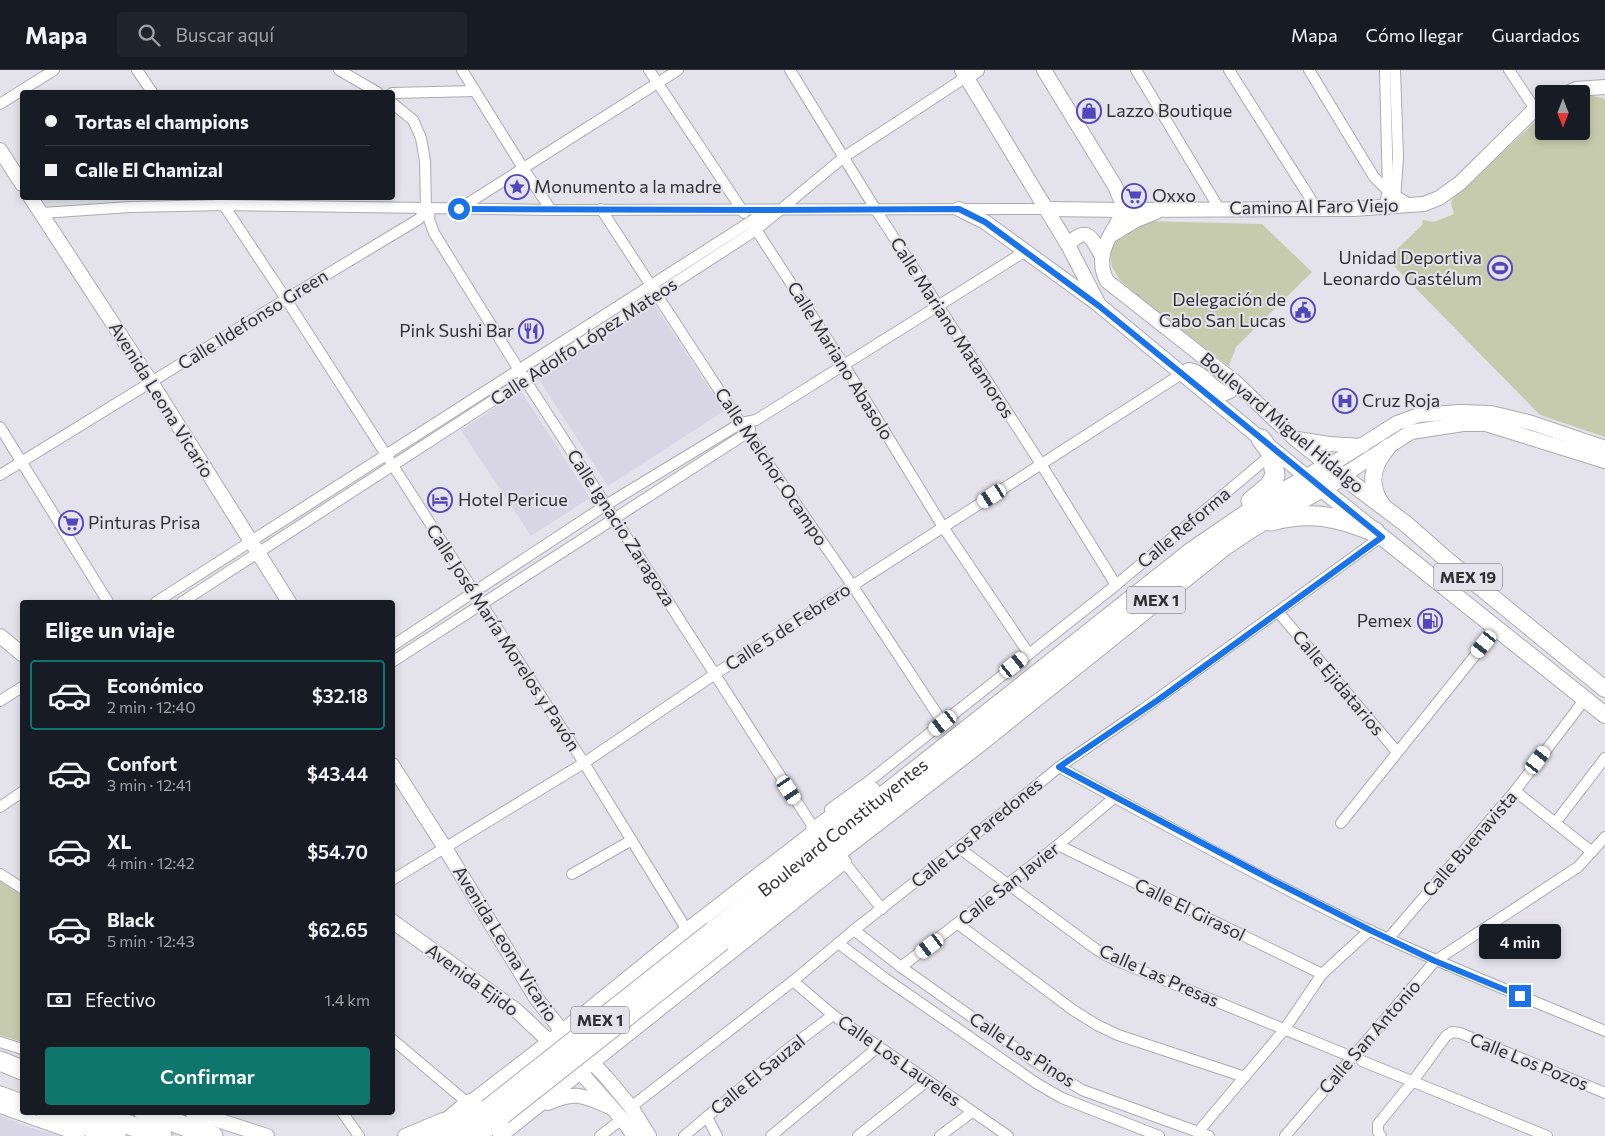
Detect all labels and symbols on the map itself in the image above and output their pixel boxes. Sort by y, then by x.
north arrow [1535,85,1590,140]
shop icon: Lazzo Boutique [1076,98,1102,124]
place label: Lazzo Boutique [1106,99,1232,121]
place icon: Monumento a la madre [504,174,530,200]
place label: Monumento a la madre [534,175,721,197]
supermarket icon: Oxxo [1121,183,1147,209]
place label: Oxxo [1152,184,1196,206]
street label: Camino Al Faro Viejo [1229,194,1399,218]
route start [448,198,470,220]
street label: Calle Mariano Matamoros [886,233,1020,422]
place label: Unidad Deportiva Leonardo Gastélum [1322,246,1482,289]
sports icon: Unidad Deportiva Leonardo Gastélum [1487,255,1513,281]
street label: Calle Ildefonso Green [173,264,332,374]
street label: Calle Adolfo López Mateos [486,273,681,410]
street label: Calle Mariano Abasolo [783,277,899,444]
place label: Delegación de Cabo San Lucas [1159,288,1286,331]
public building icon: Delegación de Cabo San Lucas [1290,297,1316,323]
street label: Avenida Leona Vicario [105,317,219,482]
restaurant icon: Pink Sushi Bar [518,318,544,344]
place label: Pink Sushi Bar [399,319,514,341]
street label: Boulevard Miguel Hidalgo [1196,347,1369,497]
street label: Calle Melchor Ocampo [711,383,833,550]
hospital icon: Cruz Roja [1332,388,1358,414]
place label: Cruz Roja [1362,389,1440,411]
street label: Calle Ignacio Zaragoza [563,445,681,610]
car [975,482,1008,510]
street label: Calle Reforma [1132,482,1234,572]
hotel icon: Hotel Pericue [427,487,453,513]
place label: Hotel Pericue [458,488,568,510]
supermarket icon: Pinturas Prisa [58,510,84,536]
place label: Pinturas Prisa [88,511,200,533]
street label: Calle José María Morelos y Pavón [422,520,586,755]
road number: MEX 19 [1434,564,1502,590]
street label: Calle 5 de Febrero [721,577,854,675]
road number: MEX 1 [1127,586,1185,614]
fuel station icon: Pemex [1417,608,1443,634]
place label: Pemex [1357,609,1412,631]
street label: Calle Ejidatarios [1288,625,1389,740]
car [1468,628,1499,660]
car [997,650,1030,680]
car [926,708,959,738]
car [1522,744,1553,776]
street label: Boulevard Constituyentes [753,753,932,901]
car [774,773,803,807]
street label: Calle Los Paredones [906,773,1046,892]
street label: Calle Buenavista [1417,786,1521,901]
street label: Calle San Javier [953,837,1063,930]
street label: Avenida Leona Vicario [449,861,563,1026]
street label: Calle El Girasol [1132,873,1249,945]
callout: 4 min [1479,924,1561,958]
car [913,931,946,961]
street label: Avenida Ejido [422,938,523,1020]
street label: Calle Las Presas [1096,939,1223,1011]
street label: Calle San Antonio [1314,975,1425,1098]
route end [1509,985,1531,1007]
road number: MEX 1 [571,1006,629,1034]
street label: Calle Los Pinos [966,1007,1079,1091]
street label: Calle Los Laureles [834,1010,965,1111]
street label: Calle Los Pozos [1467,1027,1592,1095]
street label: Calle El Sauzal [706,1029,809,1119]

